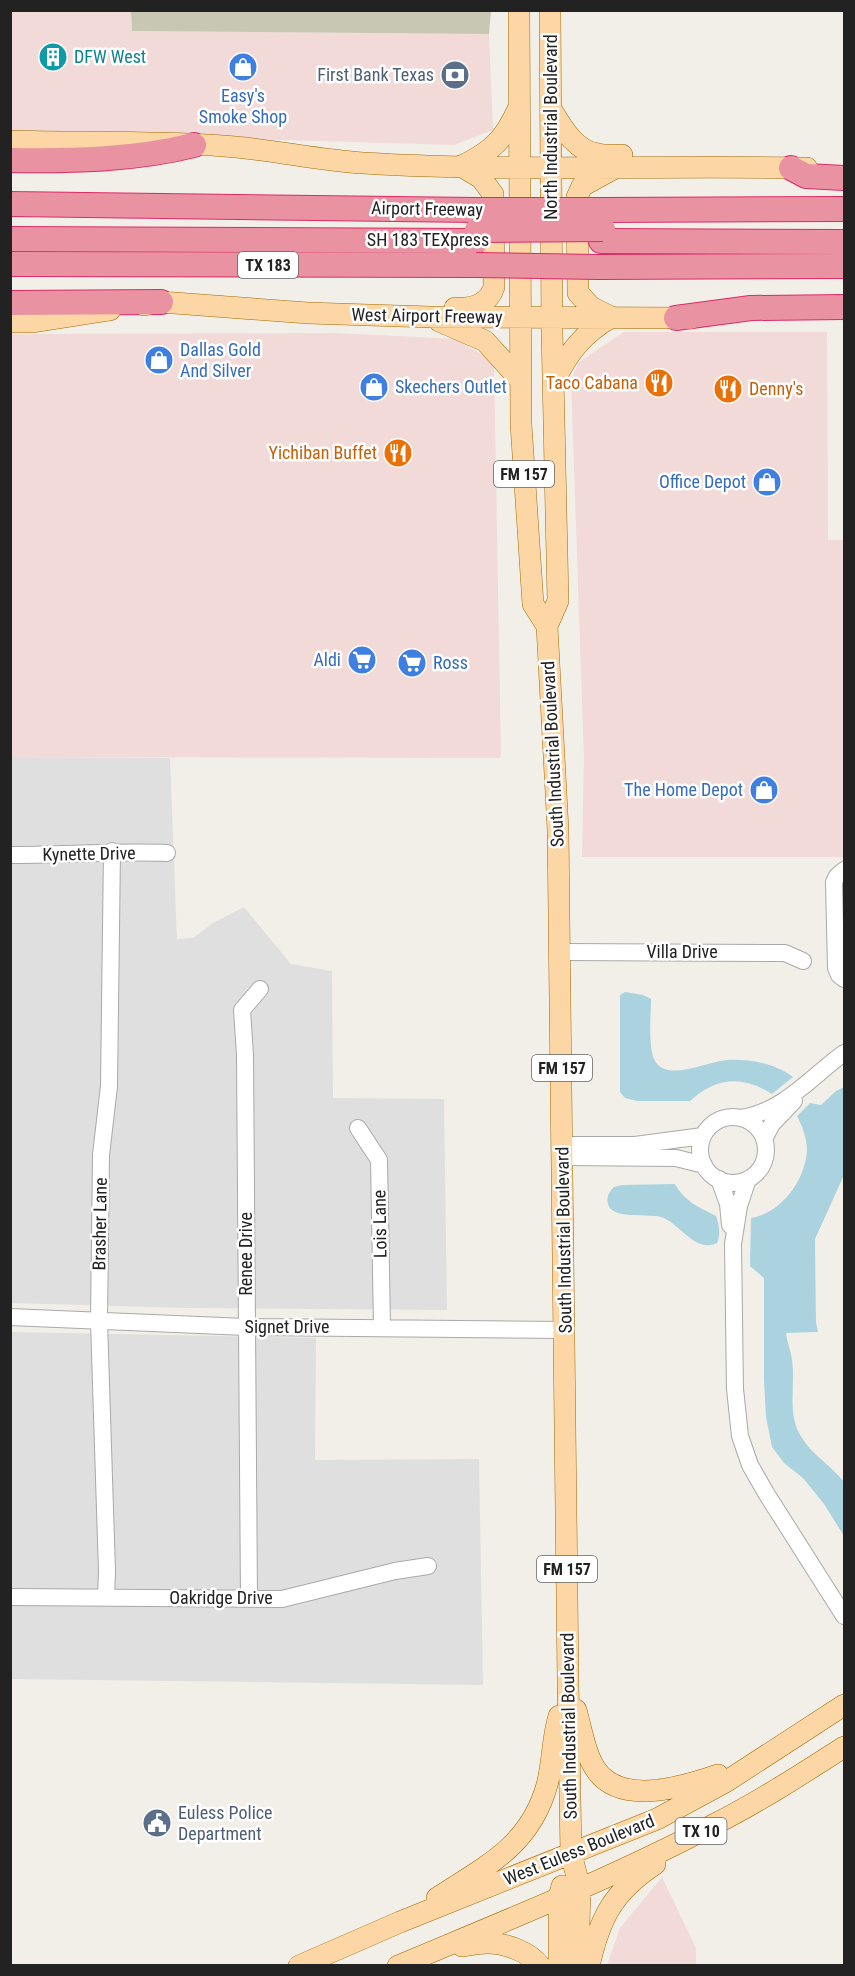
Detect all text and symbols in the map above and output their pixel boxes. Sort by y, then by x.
street label: North Industrial Boulevard [540,34,561,220]
building icon: DFW West [37,41,69,73]
place label: DFW West [74,46,146,67]
shop icon: Easy's Smoke Shop [227,51,259,83]
bank icon: First Bank Texas [439,59,471,91]
place label: First Bank Texas [317,64,434,85]
place label: Easy's Smoke Shop [199,85,287,127]
street label: Airport Freeway [371,197,483,220]
street label: SH 183 TEXpress [367,229,489,250]
road number: TX 183 [238,252,298,278]
street label: West Airport Freeway [351,304,503,327]
place label: Dallas Gold And Silver [180,339,261,381]
shop icon: Dallas Gold And Silver [143,344,175,376]
restaurant icon: Taco Cabana [643,367,675,399]
shop icon: Skechers Outlet [358,371,390,403]
place label: Taco Cabana [546,372,638,393]
restaurant icon: Denny's [712,373,744,405]
place label: Skechers Outlet [395,376,507,397]
place label: Denny's [749,378,803,399]
restaurant icon: Yichiban Buffet [382,437,414,469]
place label: Yichiban Buffet [268,442,377,463]
road number: FM 157 [494,461,554,487]
shop icon: Office Depot [751,466,783,498]
place label: Office Depot [659,471,746,492]
supermarket icon: Aldi [346,644,378,676]
supermarket icon: Ross [396,647,428,679]
place label: Aldi [313,649,341,670]
place label: Ross [433,652,468,673]
street label: South Industrial Boulevard [537,660,568,848]
shop icon: The Home Depot [748,774,780,806]
place label: The Home Depot [624,779,743,800]
street label: Kynette Drive [42,842,136,865]
street label: Villa Drive [646,941,718,962]
road number: FM 157 [532,1055,592,1081]
street label: South Industrial Boulevard [551,1147,576,1333]
street label: Brasher Lane [88,1177,111,1271]
street label: Lois Lane [368,1190,391,1258]
street label: Renee Drive [235,1212,256,1296]
street label: Signet Drive [245,1316,329,1337]
road number: FM 157 [537,1556,597,1582]
street label: Oakridge Drive [169,1587,273,1608]
street label: South Industrial Boulevard [556,1633,581,1819]
place label: Euless Police Department [178,1802,273,1844]
public building icon: Euless Police Department [141,1807,173,1839]
street label: West Euless Boulevard [500,1810,657,1889]
road number: TX 10 [676,1818,726,1844]

